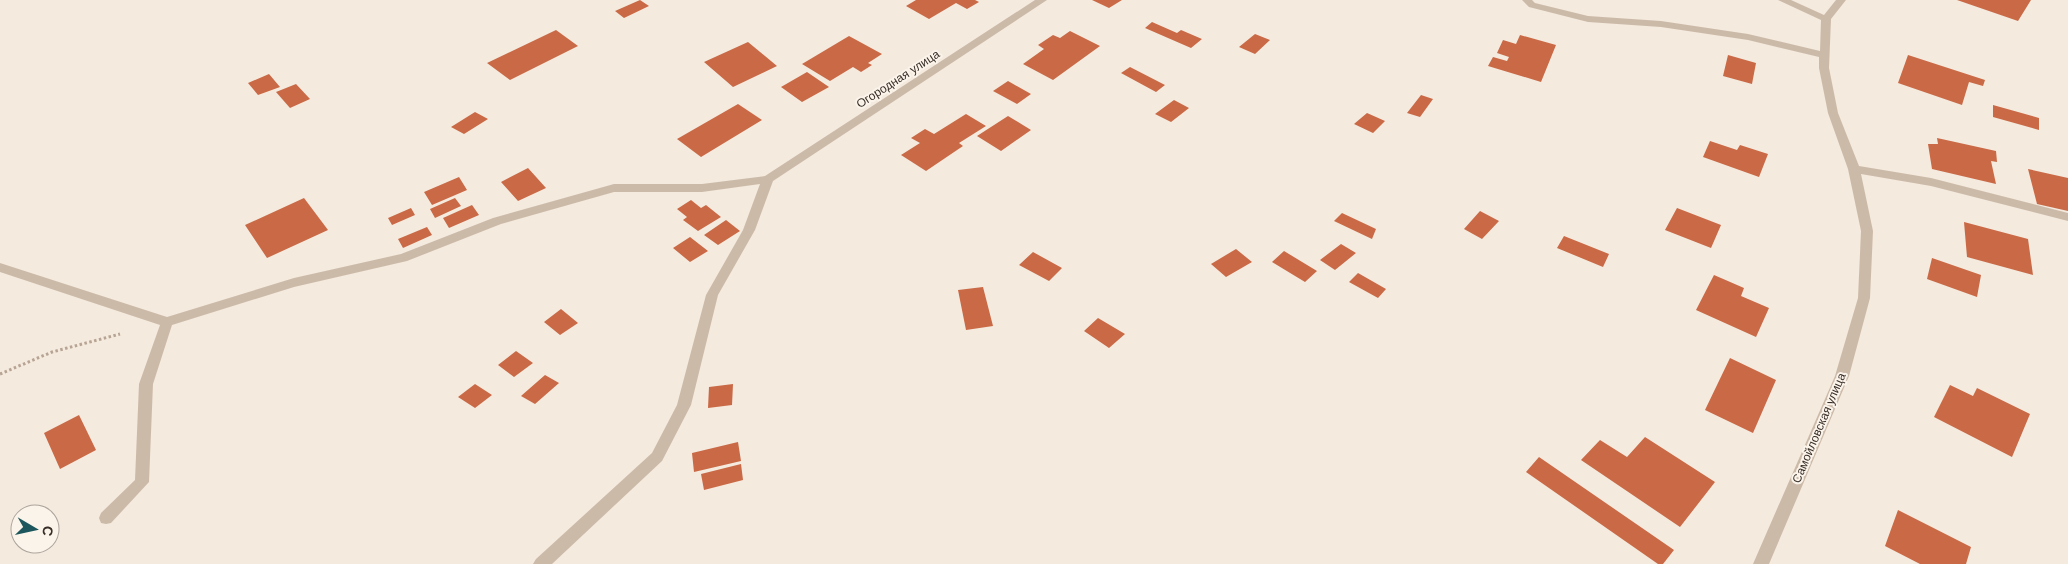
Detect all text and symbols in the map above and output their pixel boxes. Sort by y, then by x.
street label: Огородная улица [854,47,942,111]
street label: Самойловская улица [1789,371,1849,485]
north arrow [10,504,60,554]
text: С [39,525,57,537]

